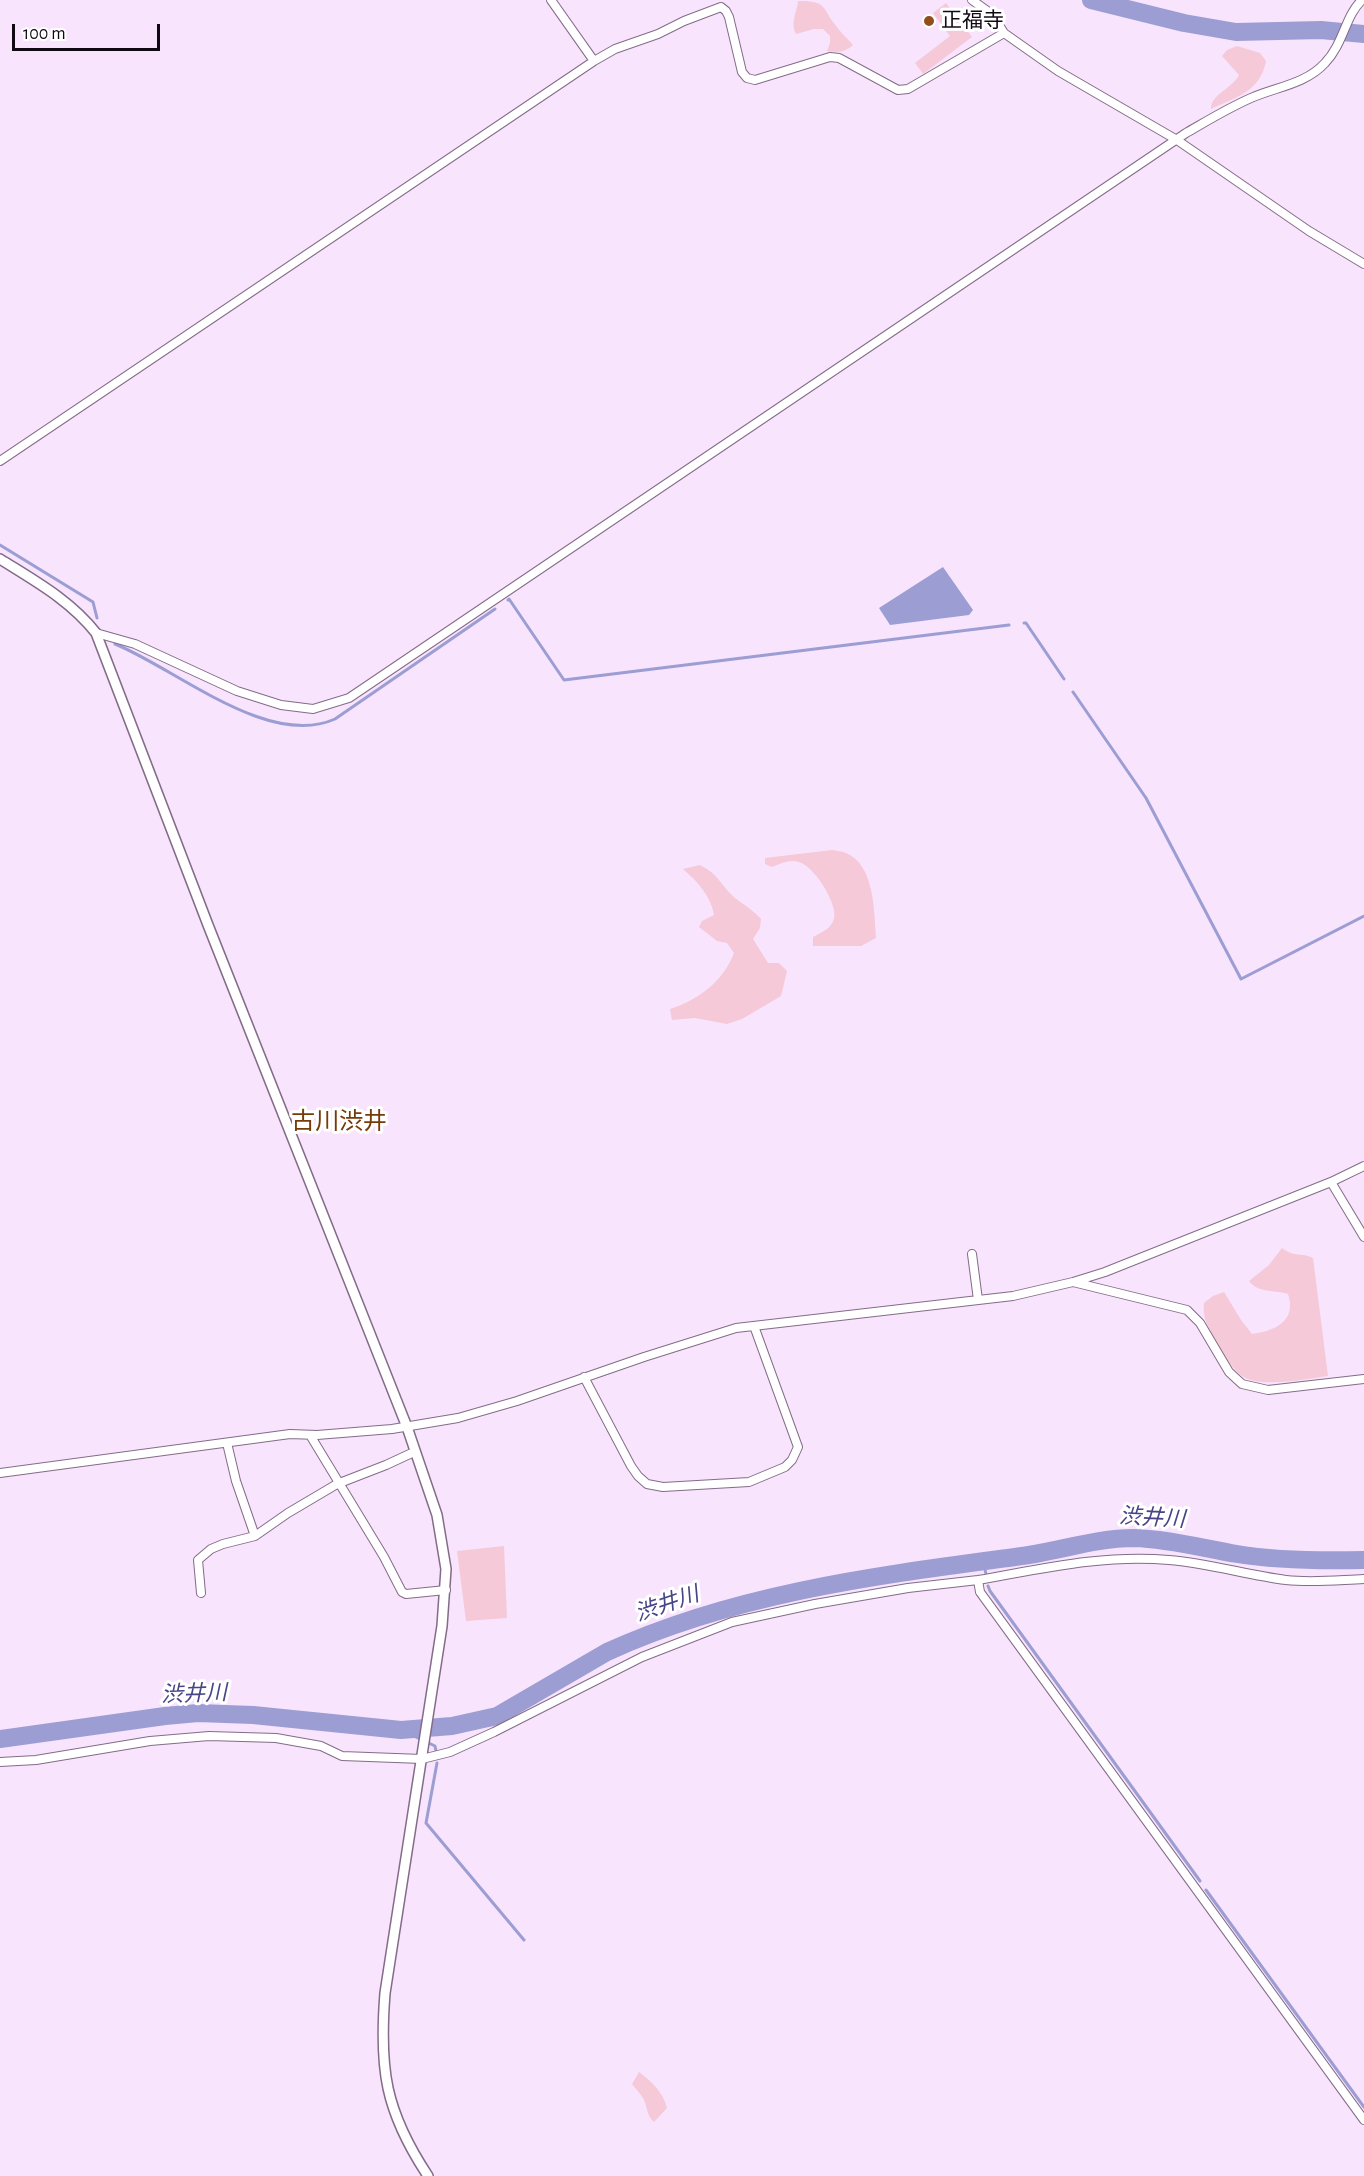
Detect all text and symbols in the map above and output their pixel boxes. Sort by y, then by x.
place label: 正福寺 [941,8,1004,34]
scale bar [15,12,164,50]
marker: 正福寺 [922,14,936,28]
text: 100 m [23,25,66,43]
district label: 古川渋井 [291,1108,387,1136]
water label: 渋井川 [1118,1503,1186,1533]
water label: 渋井川 [632,1581,702,1627]
water label: 渋井川 [161,1680,227,1708]

